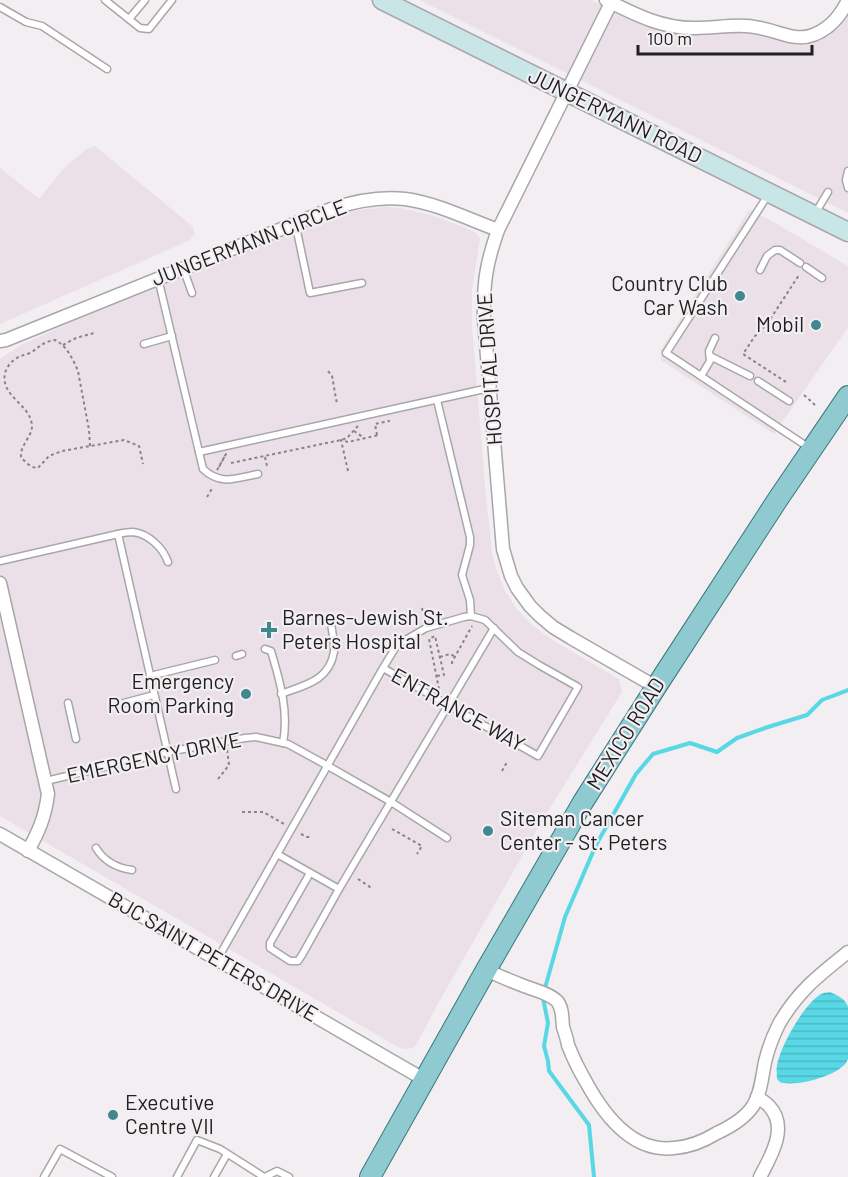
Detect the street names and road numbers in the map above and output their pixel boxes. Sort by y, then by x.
street label: JUNGERMANN ROAD [525,62,707,168]
street label: JUNGERMANN CIRCLE [147,193,349,290]
street label: HOSPITAL DRIVE [471,292,506,446]
street label: ENTRANCE WAY [388,662,530,756]
street label: MEXICO ROAD [580,673,669,794]
street label: EMERGENCY DRIVE [64,726,243,787]
street label: BJC SAINT PETERS DRIVE [104,885,323,1026]

